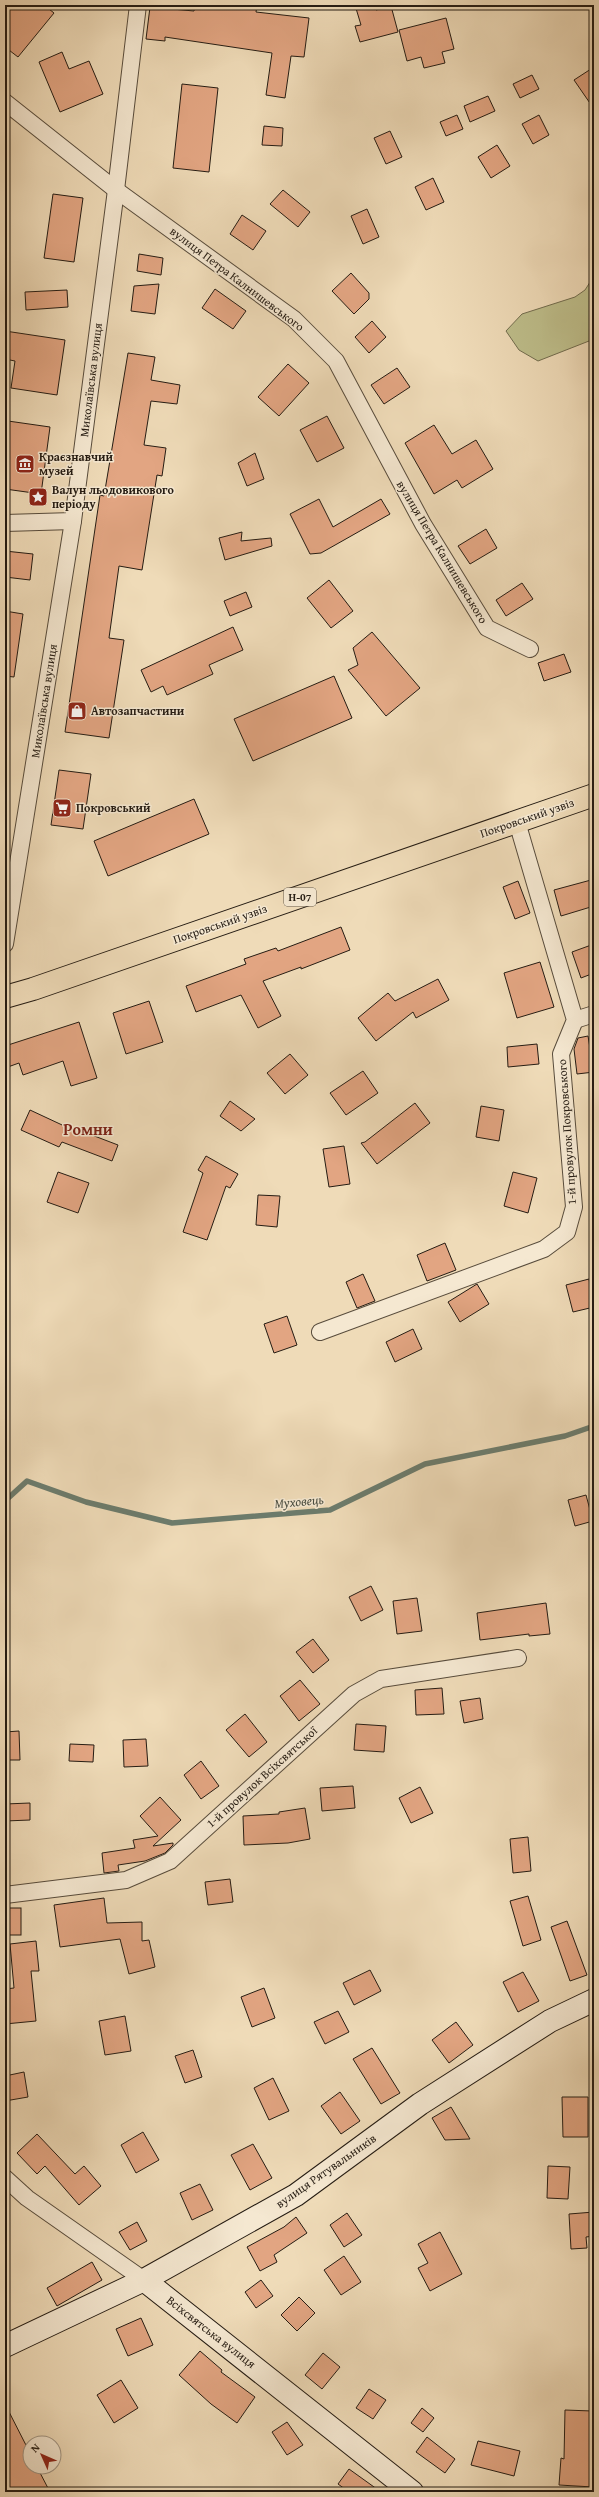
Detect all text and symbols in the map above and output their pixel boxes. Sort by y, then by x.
street label: вулиця Петра Калнишевського [167,222,308,335]
street label: Миколаївська вулиця [75,322,106,438]
place label: Краєзнавчий музей [39,448,114,479]
museum icon: Краєзнавчий музей [14,453,36,475]
street label: вулиця Петра Калнишевського [393,477,492,626]
place label: Валун льодовикового періоду [52,481,174,512]
place icon: Валун льодовикового періоду [27,486,49,508]
street label: Миколаївська вулиця [26,643,61,759]
shop icon: Автозапчастини [66,700,88,722]
place label: Автозапчастини [91,702,185,719]
street label: Покровський узвіз [477,793,576,842]
supermarket icon: Покровський [51,797,73,819]
place label: Покровський [76,799,151,816]
road number: Н-07 [284,888,316,906]
street label: Покровський узвіз [170,899,269,948]
street label: 1-й провулок Покровського [553,1059,580,1205]
district label: Ромни [63,1117,113,1141]
water label: Муховець [274,1490,324,1513]
street label: 1-й провулок Всіхсвятської [202,1722,321,1831]
street label: вулиця Рятувальників [272,2129,379,2212]
street label: Всіхсвятська вулиця [163,2291,259,2372]
north arrow [22,2435,62,2475]
text: N [27,2439,44,2456]

